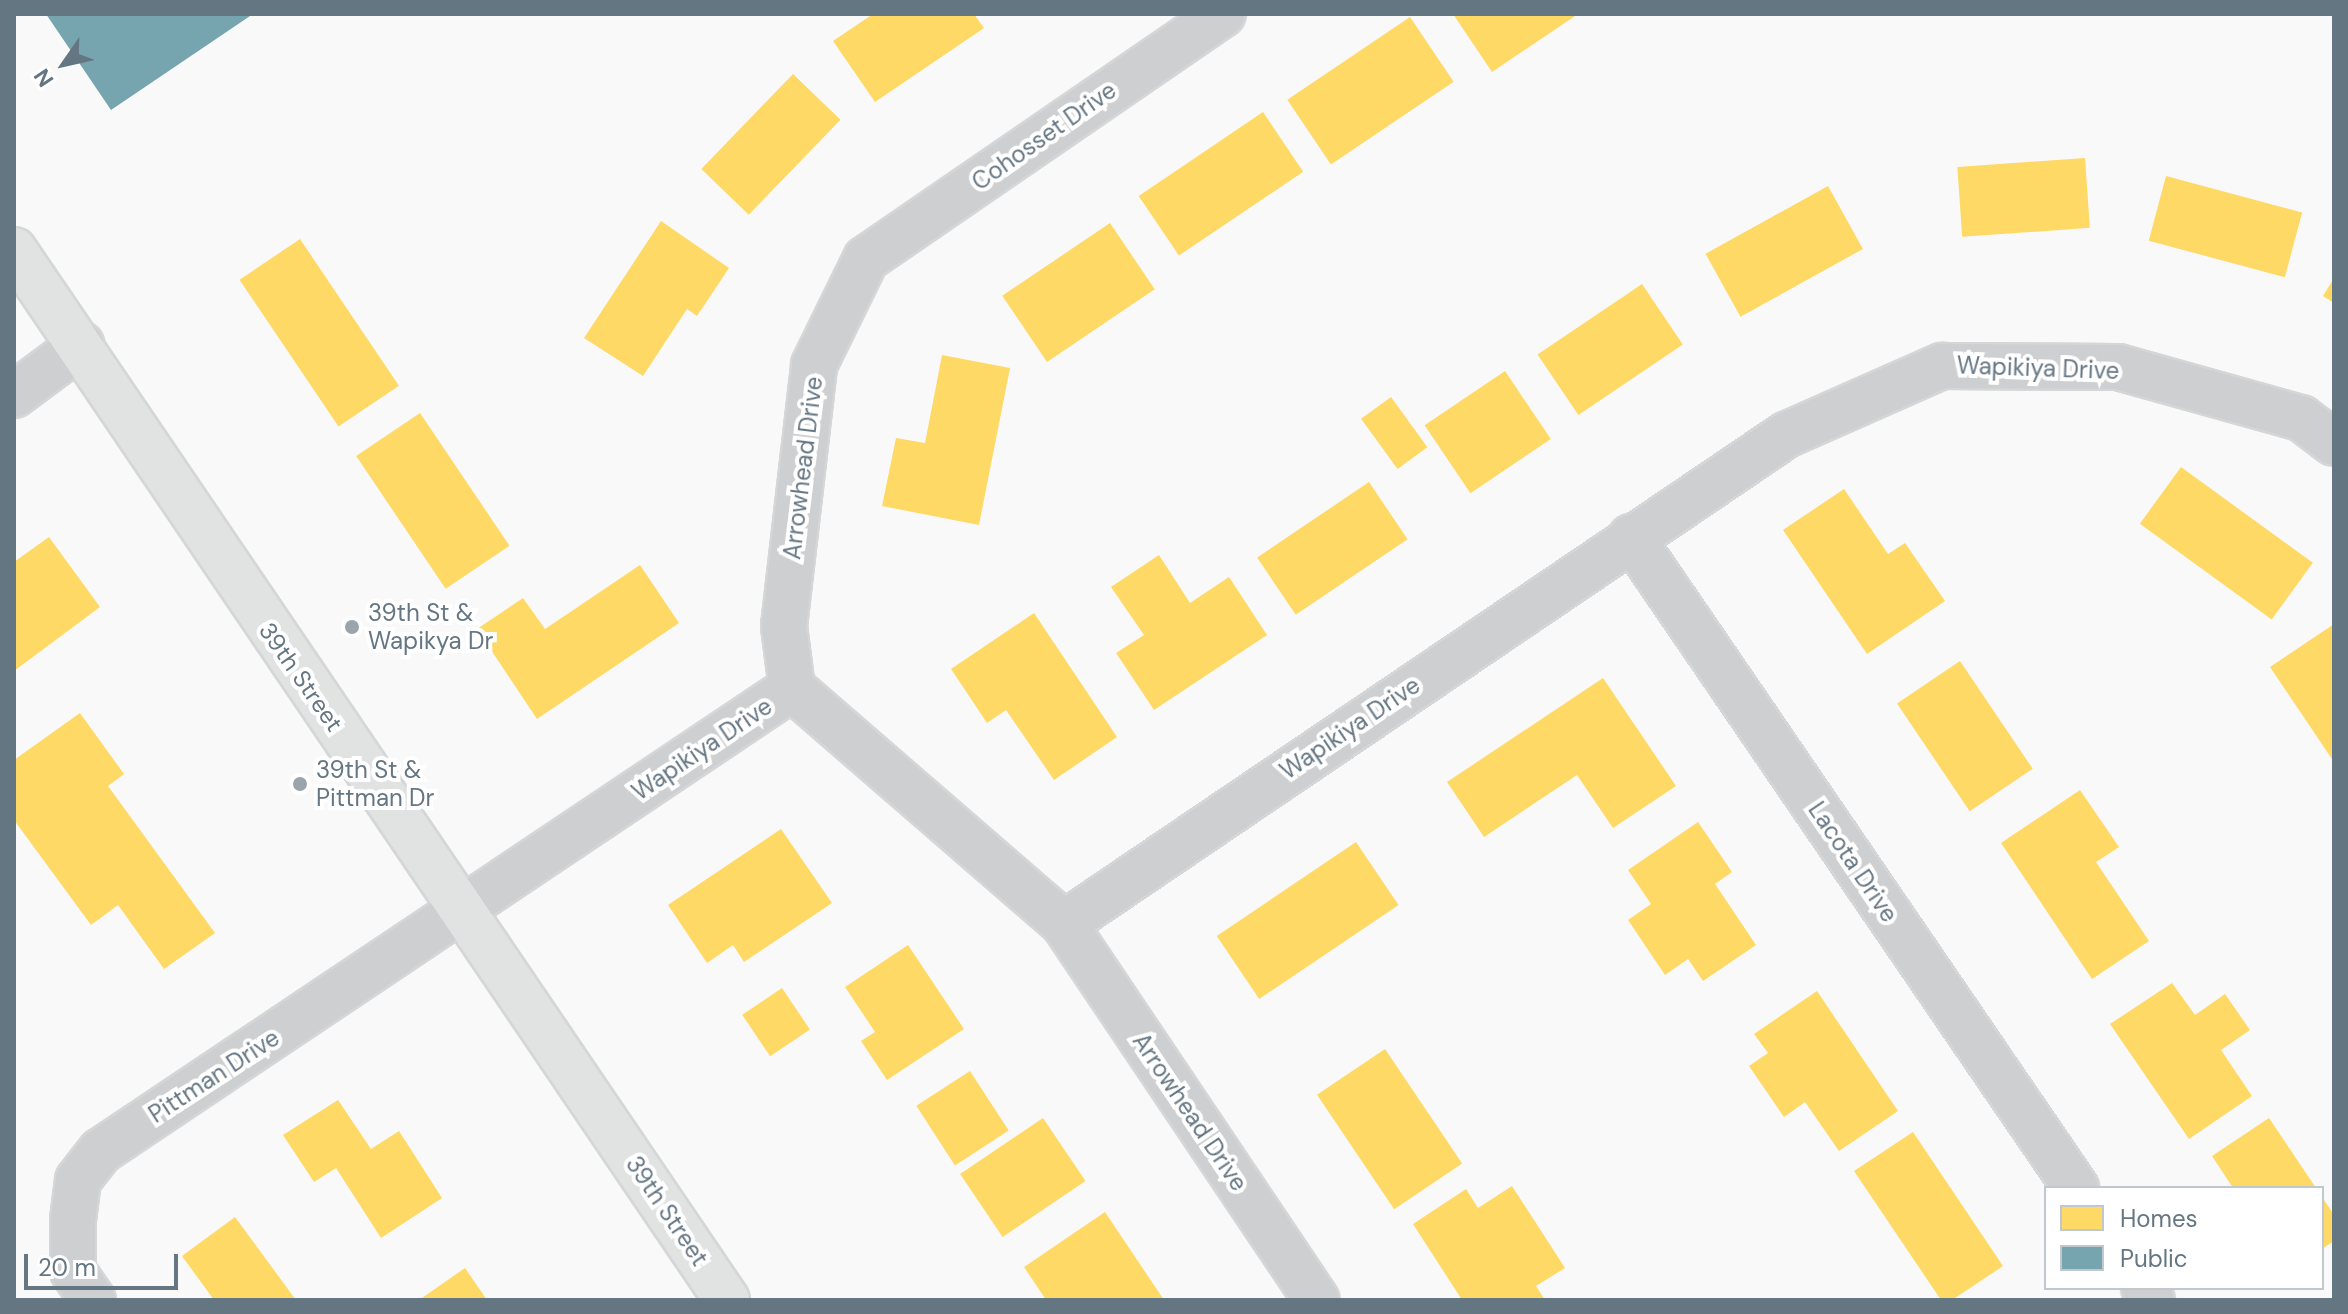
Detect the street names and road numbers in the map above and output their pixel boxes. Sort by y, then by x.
street label: Cohosset Drive [966,76,1122,196]
street label: Wapikiya Drive [1956,351,2120,385]
street label: Arrowhead Drive [777,375,829,561]
street label: 39th Street [253,617,349,737]
street label: Wapikiya Drive [1275,671,1425,785]
street label: Wapikiya Drive [627,692,777,806]
street label: Lacota Drive [1802,796,1904,928]
street label: Pittman Drive [143,1023,285,1129]
street label: Arrowhead Drive [1127,1028,1253,1196]
street label: 39th Street [620,1151,714,1271]

